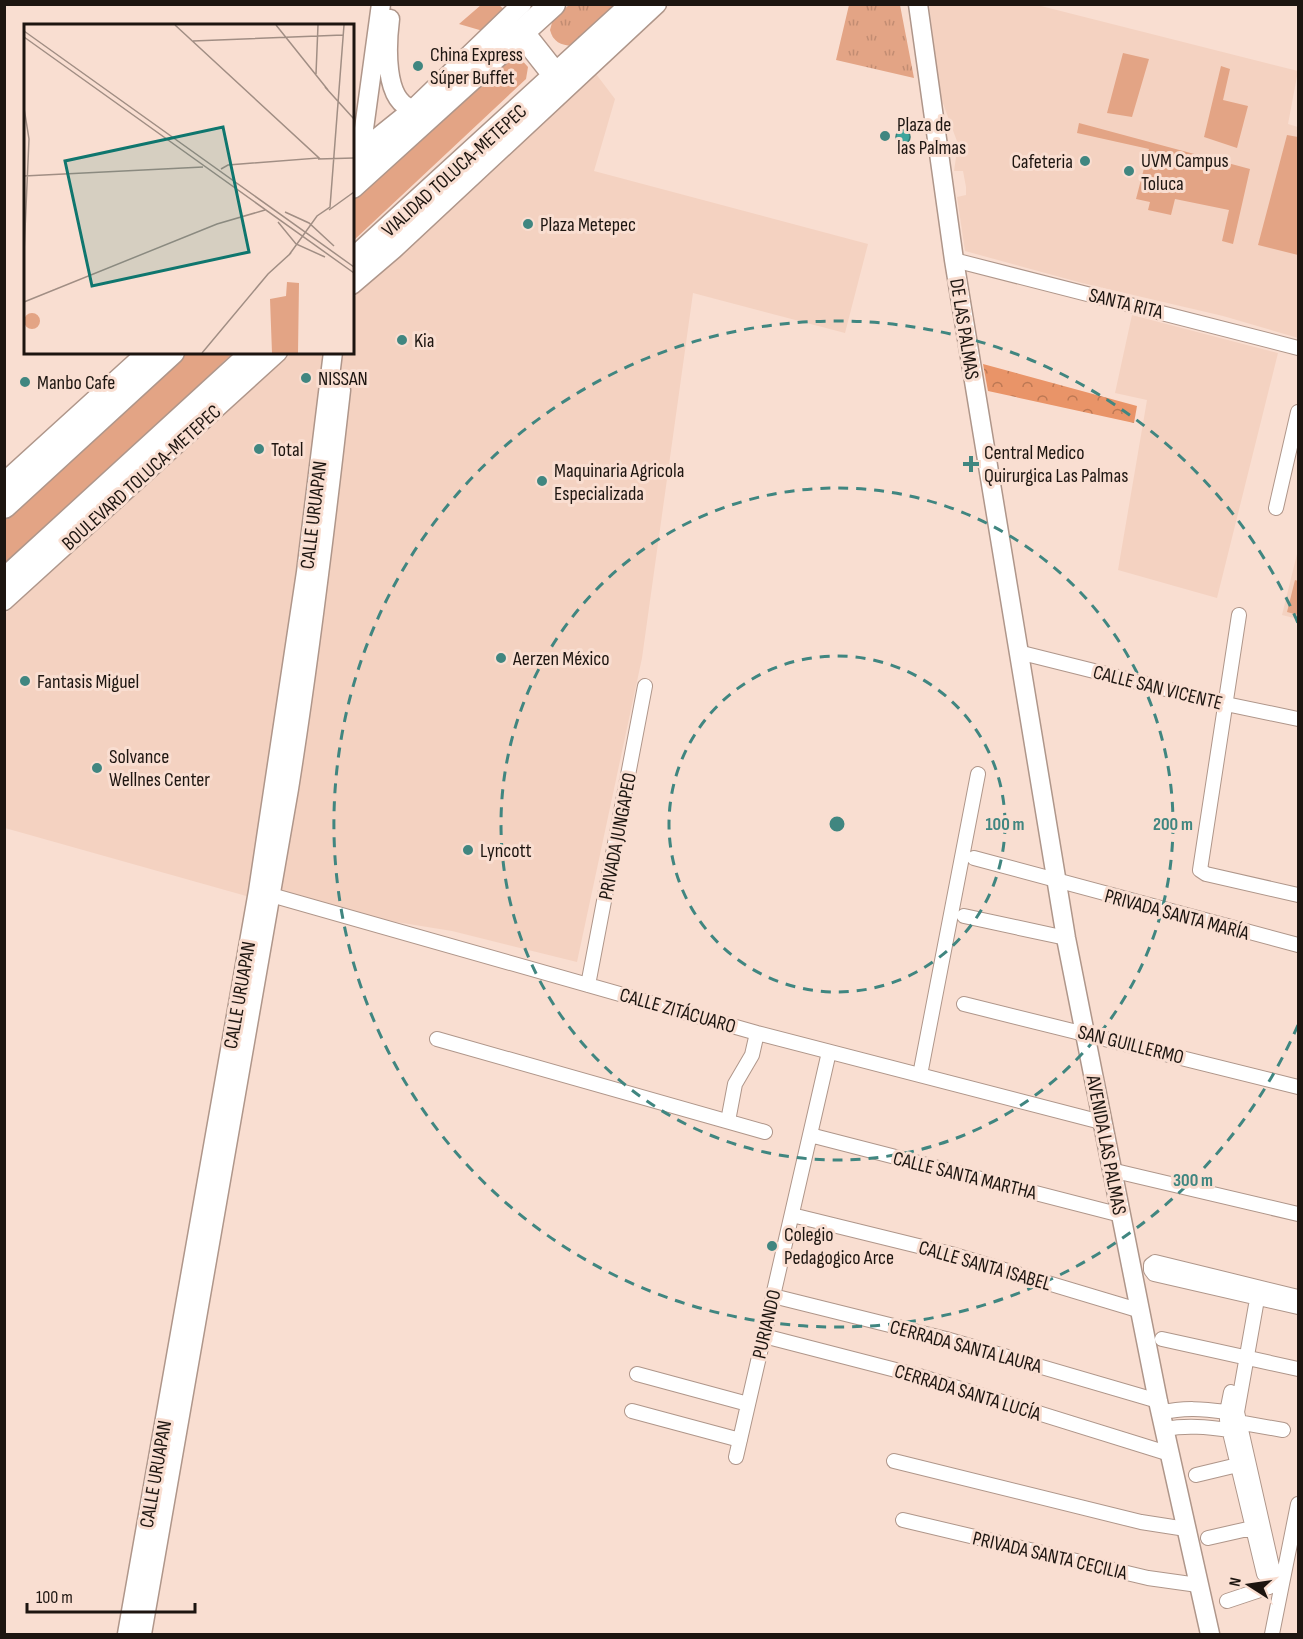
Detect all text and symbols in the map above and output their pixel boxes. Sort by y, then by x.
inset map [24,24,354,354]
place label: China Express Súper Buffet [430,43,523,90]
marker: China Express Súper Buffet [411,59,425,73]
street label: VIALIDAD TOLUCA-METEPEC [377,99,532,242]
place label: Plaza de las Palmas [897,113,966,160]
marker: Plaza de las Palmas [878,129,892,143]
place label: UVM Campus Toluca [1141,149,1229,196]
place label: Cafeteria [1011,150,1073,174]
marker: Cafeteria [1078,154,1092,168]
marker: UVM Campus Toluca [1122,164,1136,178]
place label: Plaza Metepec [540,213,636,237]
marker: Plaza Metepec [521,217,535,231]
street label: DE LAS PALMAS [944,277,984,381]
street label: SANTA RITA [1086,283,1166,325]
place label: Kia [414,329,435,353]
marker: Kia [395,333,409,347]
place label: NISSAN [318,367,368,391]
place label: Manbo Cafe [37,371,115,395]
marker: NISSAN [299,371,313,385]
marker: Manbo Cafe [18,375,32,389]
street label: BOULEVARD TOLUCA-METEPEC [57,400,226,556]
place label: Total [271,438,304,462]
place label: Central Medico Quirurgica Las Palmas [984,441,1128,488]
marker: Total [252,442,266,456]
marker: Central Medico Quirurgica Las Palmas [962,455,980,473]
place label: Maquinaria Agricola Especializada [554,459,685,506]
street label: CALLE URUAPAN [295,460,333,570]
marker: Maquinaria Agricola Especializada [535,474,549,488]
place label: Aerzen México [512,647,610,671]
marker: Aerzen México [494,651,508,665]
street label: CALLE SAN VICENTE [1091,660,1225,716]
place label: Fantasis Miguel [37,670,139,694]
marker: Fantasis Miguel [18,674,32,688]
place label: Solvance Wellnes Center [109,745,210,792]
marker: Solvance Wellnes Center [90,761,104,775]
street label: PRIVADA JUNGAPEO [594,771,642,902]
centre of rings [827,814,847,834]
text: 100 m [986,814,1025,835]
text: 200 m [1153,814,1193,835]
place label: Lyncott [480,839,532,863]
marker: Lyncott [461,843,475,857]
street label: PRIVADA SANTA MARÍA [1102,884,1252,946]
street label: CALLE URUAPAN [219,940,261,1051]
street label: CALLE ZITÁCUARO [617,983,738,1039]
street label: SAN GUILLERMO [1075,1020,1186,1070]
street label: AVENIDA LAS PALMAS [1081,1072,1131,1217]
street label: CALLE SANTA MARTHA [890,1147,1039,1206]
text: 300 m [1173,1170,1213,1191]
place label: Colegio Pedagogico Arce [784,1223,894,1270]
street label: CALLE SANTA ISABEL [916,1236,1054,1296]
marker: Colegio Pedagogico Arce [765,1239,779,1253]
street label: PURIANDO [747,1287,787,1361]
street label: CERRADA SANTA LAURA [887,1315,1045,1379]
street label: CERRADA SANTA LUCÍA [892,1359,1044,1427]
street label: CALLE URUAPAN [135,1419,177,1530]
street label: PRIVADA SANTA CECILIA [970,1527,1130,1586]
north arrow [1219,1555,1279,1615]
scale bar [27,1576,195,1614]
text: N [1226,1576,1246,1588]
text: 100 m [36,1587,73,1608]

